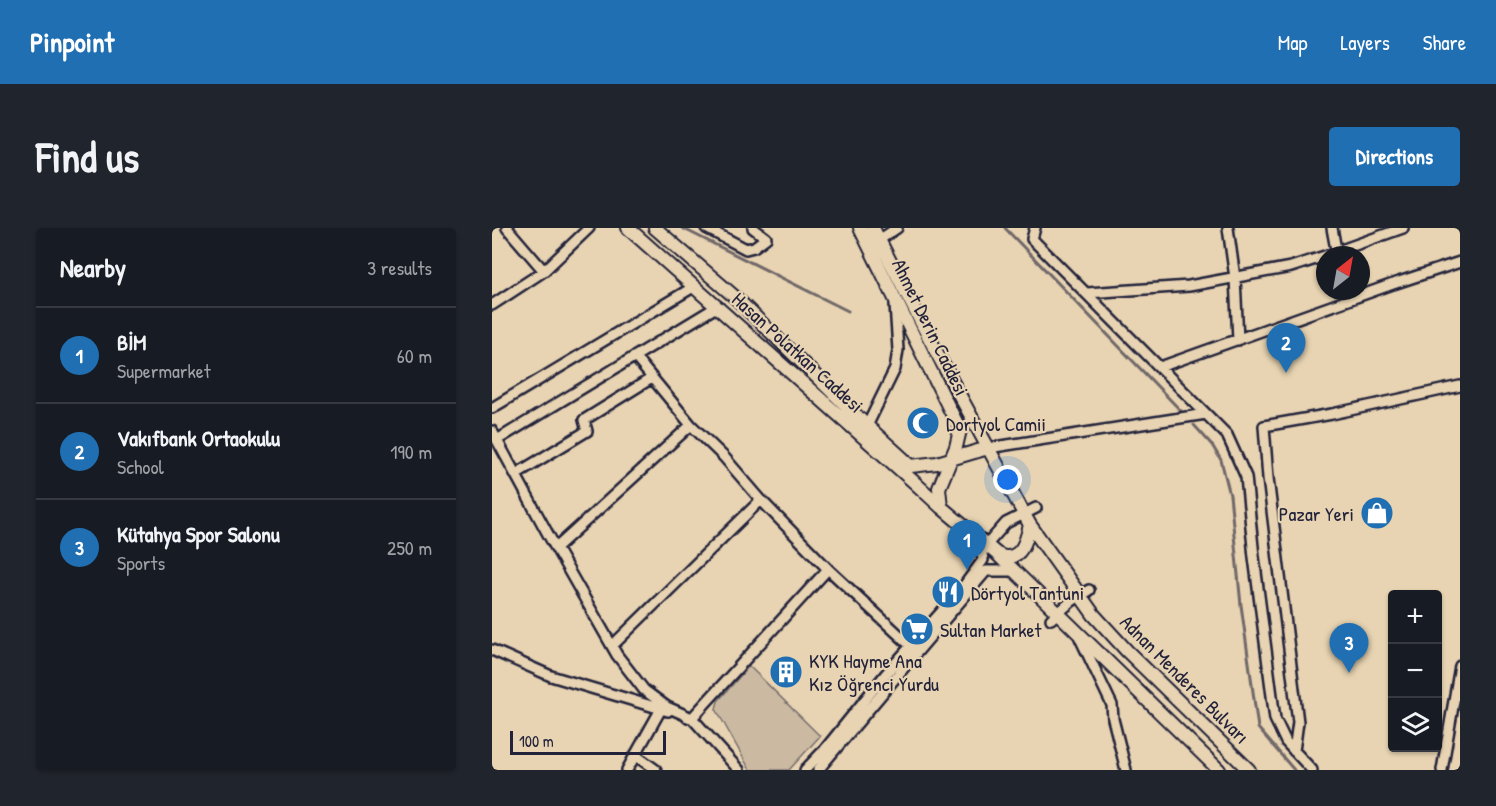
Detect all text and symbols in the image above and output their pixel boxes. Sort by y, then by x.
text: Pinpoint [30,23,114,61]
text: Map [1278,28,1307,57]
text: Layers [1340,28,1390,57]
text: Share [1423,28,1466,57]
button: Directions [1329,127,1460,186]
text: Find us [36,128,139,185]
north arrow [1316,246,1370,300]
text: Nearby [60,250,126,285]
text: 3 results [367,254,432,281]
street label: Ahmet Derin Caddesi [886,254,976,400]
street label: Hasan Polatkan Caddesi [726,286,870,418]
pin: 2 [1266,324,1306,373]
text: BİM [117,327,146,357]
text: 1 [76,342,83,369]
text: 60 m [397,342,432,369]
text: Supermarket [117,357,211,384]
mosque icon: Dortyol Camii [905,405,941,441]
place label: Dortyol Camii [946,410,1046,437]
text: Vakıfbank Ortaokulu [117,423,280,453]
text: 2 [75,438,84,465]
text: 190 m [390,438,432,465]
text: School [117,453,164,480]
your location [993,465,1022,494]
shop icon: Pazar Yeri [1359,495,1395,531]
place label: Pazar Yeri [1279,500,1354,527]
text: Kütahya Spor Salonu [117,519,280,549]
pin: 1 [948,520,986,570]
text: 3 [75,534,84,561]
text: 250 m [387,534,432,561]
text: Sports [117,549,165,576]
restaurant icon: Dörtyol Tantuni [930,574,966,610]
place label: Dörtyol Tantuni [971,579,1084,606]
map controls [1388,590,1442,752]
button: + [1388,590,1442,644]
street label: Adnan Menderes Bulvarı [1115,609,1255,749]
supermarket icon: Sultan Market [899,611,935,647]
place label: Sultan Market [940,616,1043,643]
pin: 3 [1330,624,1368,673]
button: − [1388,644,1442,698]
place label: KYK Hayme Ana Kız Öğrenci Yurdu [809,647,939,697]
building icon: KYK Hayme Ana Kız Öğrenci Yurdu [768,654,804,690]
button: layers [1388,698,1442,752]
scale bar [510,728,666,756]
text: 100 m [519,730,554,752]

